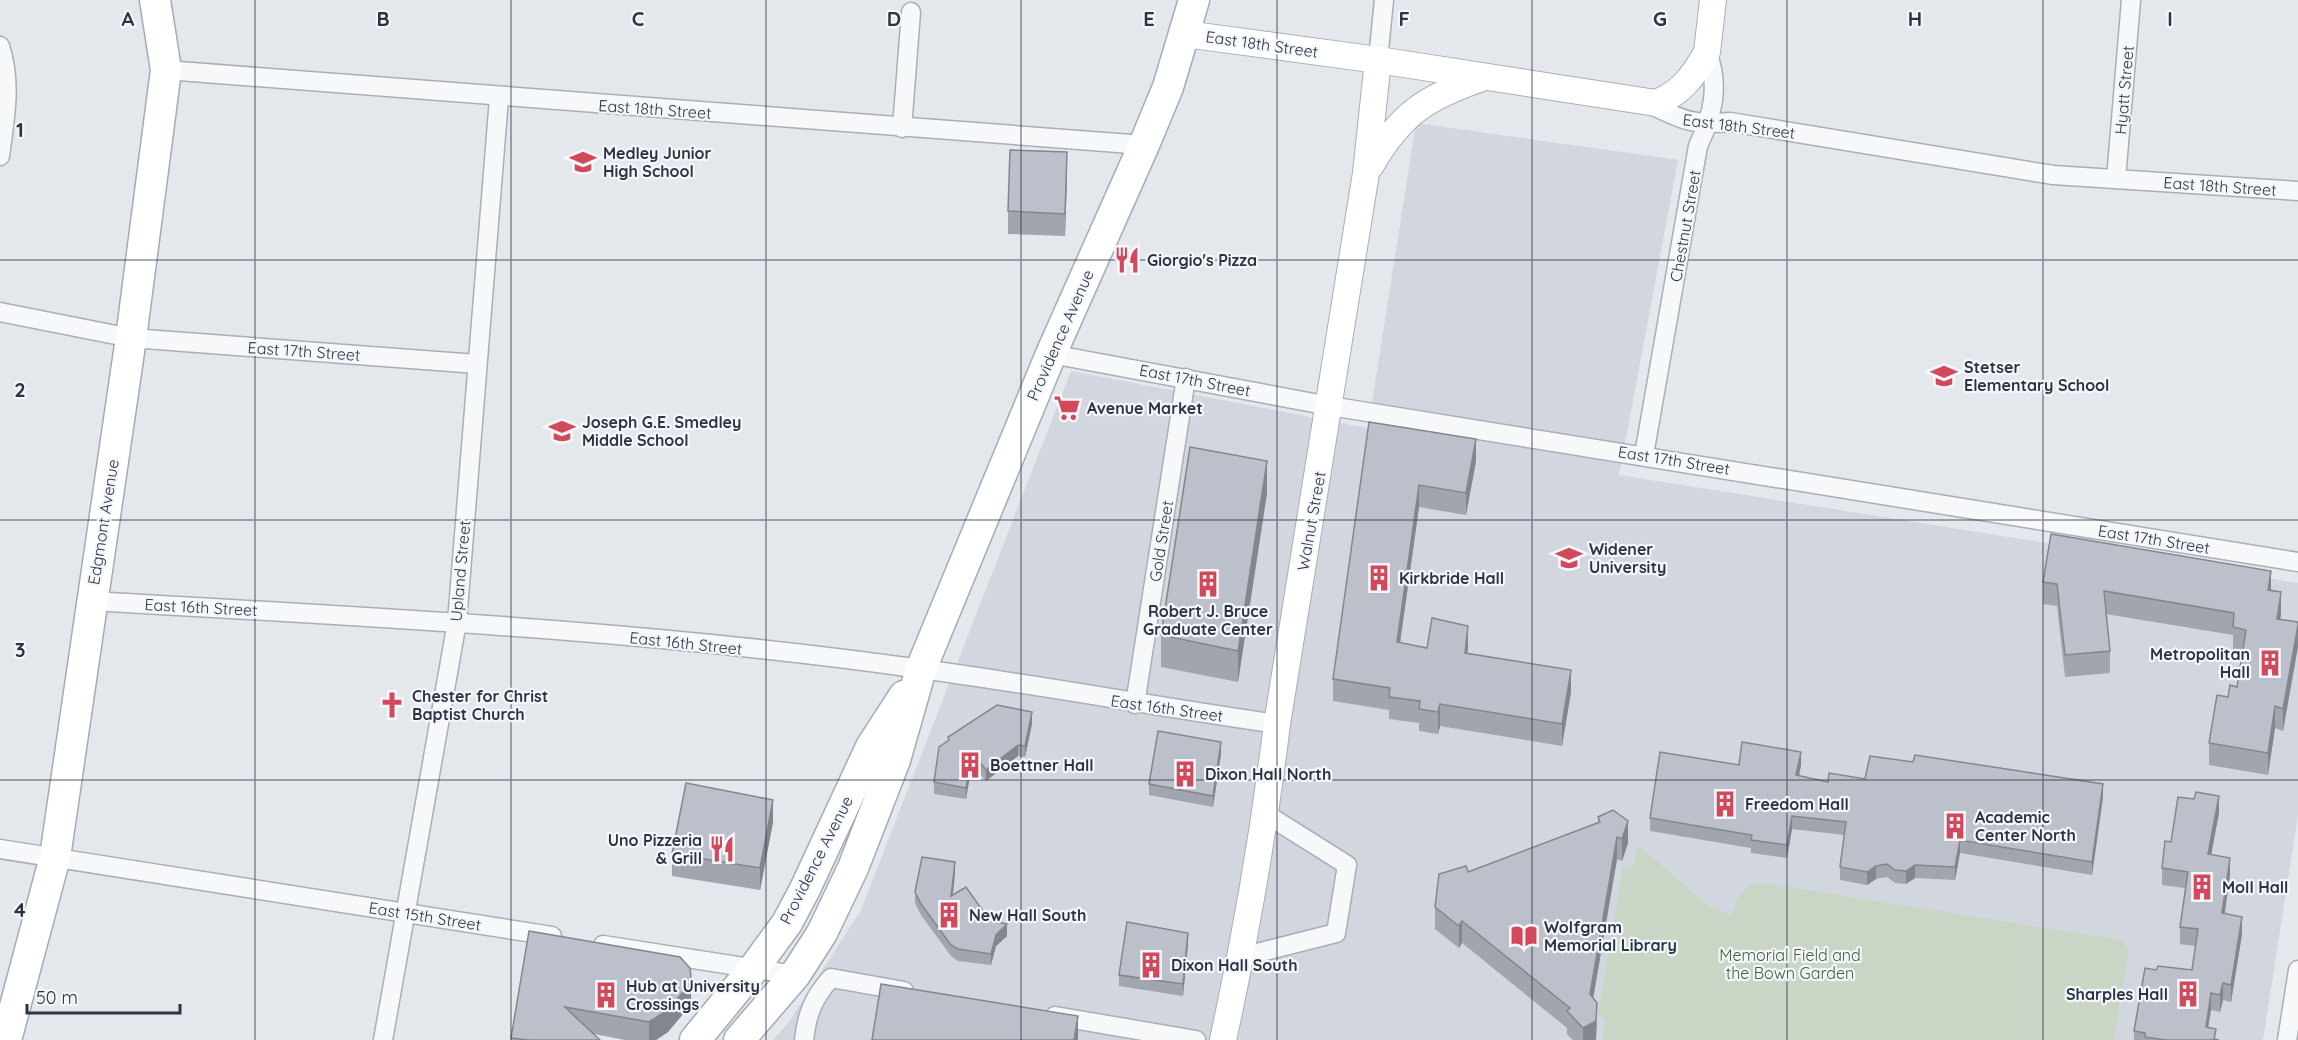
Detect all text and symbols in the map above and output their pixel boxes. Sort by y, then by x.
text: A [122,6,135,31]
text: B [376,6,390,31]
text: C [632,6,645,31]
text: D [887,6,901,31]
text: E [1143,6,1155,31]
text: F [1398,6,1410,31]
text: G [1653,6,1667,31]
text: H [1908,6,1922,31]
text: I [2167,6,2173,31]
street label: East 18th Street [1205,26,1319,62]
street label: Hyatt Street [2110,45,2138,135]
street label: East 18th Street [598,95,712,123]
street label: East 18th Street [1682,109,1796,143]
text: 1 [16,117,24,142]
place label: Medley Junior High School [603,143,712,181]
school or university icon: Medley Junior High School [568,147,598,177]
street label: Chestnut Street [1665,168,1705,284]
street label: East 18th Street [2163,172,2277,200]
restaurant icon: Giorgio's Pizza [1112,245,1142,275]
place label: Giorgio's Pizza [1147,250,1257,270]
street label: Providence Avenue [1022,266,1098,404]
street label: East 17th Street [247,337,361,365]
place label: Stetser Elementary School [1964,357,2109,395]
street label: East 17th Street [1138,359,1252,401]
school or university icon: Stetser Elementary School [1929,361,1959,391]
text: 2 [14,377,26,402]
supermarket icon: Avenue Market [1052,393,1082,423]
place label: Avenue Market [1087,398,1203,418]
place label: Joseph G.E. Smedley Middle School [582,412,741,450]
school or university icon: Joseph G.E. Smedley Middle School [547,416,577,446]
street label: East 17th Street [1617,441,1731,479]
street label: Edgmont Avenue [83,458,123,586]
street label: Walnut Street [1292,470,1330,572]
street label: Gold Street [1145,499,1177,583]
street label: Upland Street [446,520,474,622]
street label: East 17th Street [2097,520,2211,558]
place label: Widener University [1589,539,1666,577]
school or university icon: Widener University [1554,543,1584,573]
building icon: Kirkbride Hall [1364,563,1394,593]
place label: Kirkbride Hall [1399,568,1504,588]
building icon: Robert J. Bruce Graduate Center [1193,569,1223,599]
street label: East 16th Street [144,594,258,620]
place label: Robert J. Bruce Graduate Center [1143,601,1273,639]
street label: East 16th Street [629,627,743,659]
text: 3 [15,637,25,662]
place label: Metropolitan Hall [2150,644,2250,682]
building icon: Metropolitan Hall [2255,648,2285,678]
place label: Chester for Christ Baptist Church [412,686,548,724]
church icon: Chester for Christ Baptist Church [377,690,407,720]
street label: East 16th Street [1110,690,1224,726]
building icon: Boettner Hall [955,750,985,780]
place label: Boettner Hall [990,755,1094,775]
building icon: Dixon Hall North [1170,759,1200,789]
place label: Dixon Hall North [1205,764,1331,784]
building icon: Freedom Hall [1710,789,1740,819]
street label: Providence Avenue [775,793,857,927]
place label: Freedom Hall [1745,794,1849,814]
place label: Academic Center North [1975,807,2076,845]
building icon: Academic Center North [1940,811,1970,841]
place label: Uno Pizzeria & Grill [608,830,702,868]
restaurant icon: Uno Pizzeria & Grill [707,834,737,864]
building icon: Moll Hall [2187,872,2217,902]
place label: Moll Hall [2222,877,2288,897]
text: 4 [14,897,26,922]
street label: East 15th Street [367,897,483,935]
building icon: New Hall South [934,900,964,930]
place label: New Hall South [969,905,1087,925]
place label: Wolfgram Memorial Library [1544,917,1677,955]
library icon: Wolfgram Memorial Library [1509,921,1539,951]
park label: Memorial Field and the Bown Garden [1719,945,1861,983]
building icon: Dixon Hall South [1136,950,1166,980]
place label: Dixon Hall South [1171,955,1298,975]
place label: Hub at University Crossings [626,976,760,1014]
scale bar [27,977,180,1015]
building icon: Sharples Hall [2173,979,2203,1009]
building icon: Hub at University Crossings [591,980,621,1010]
place label: Sharples Hall [2066,984,2168,1004]
text: 50 m [36,986,78,1009]

